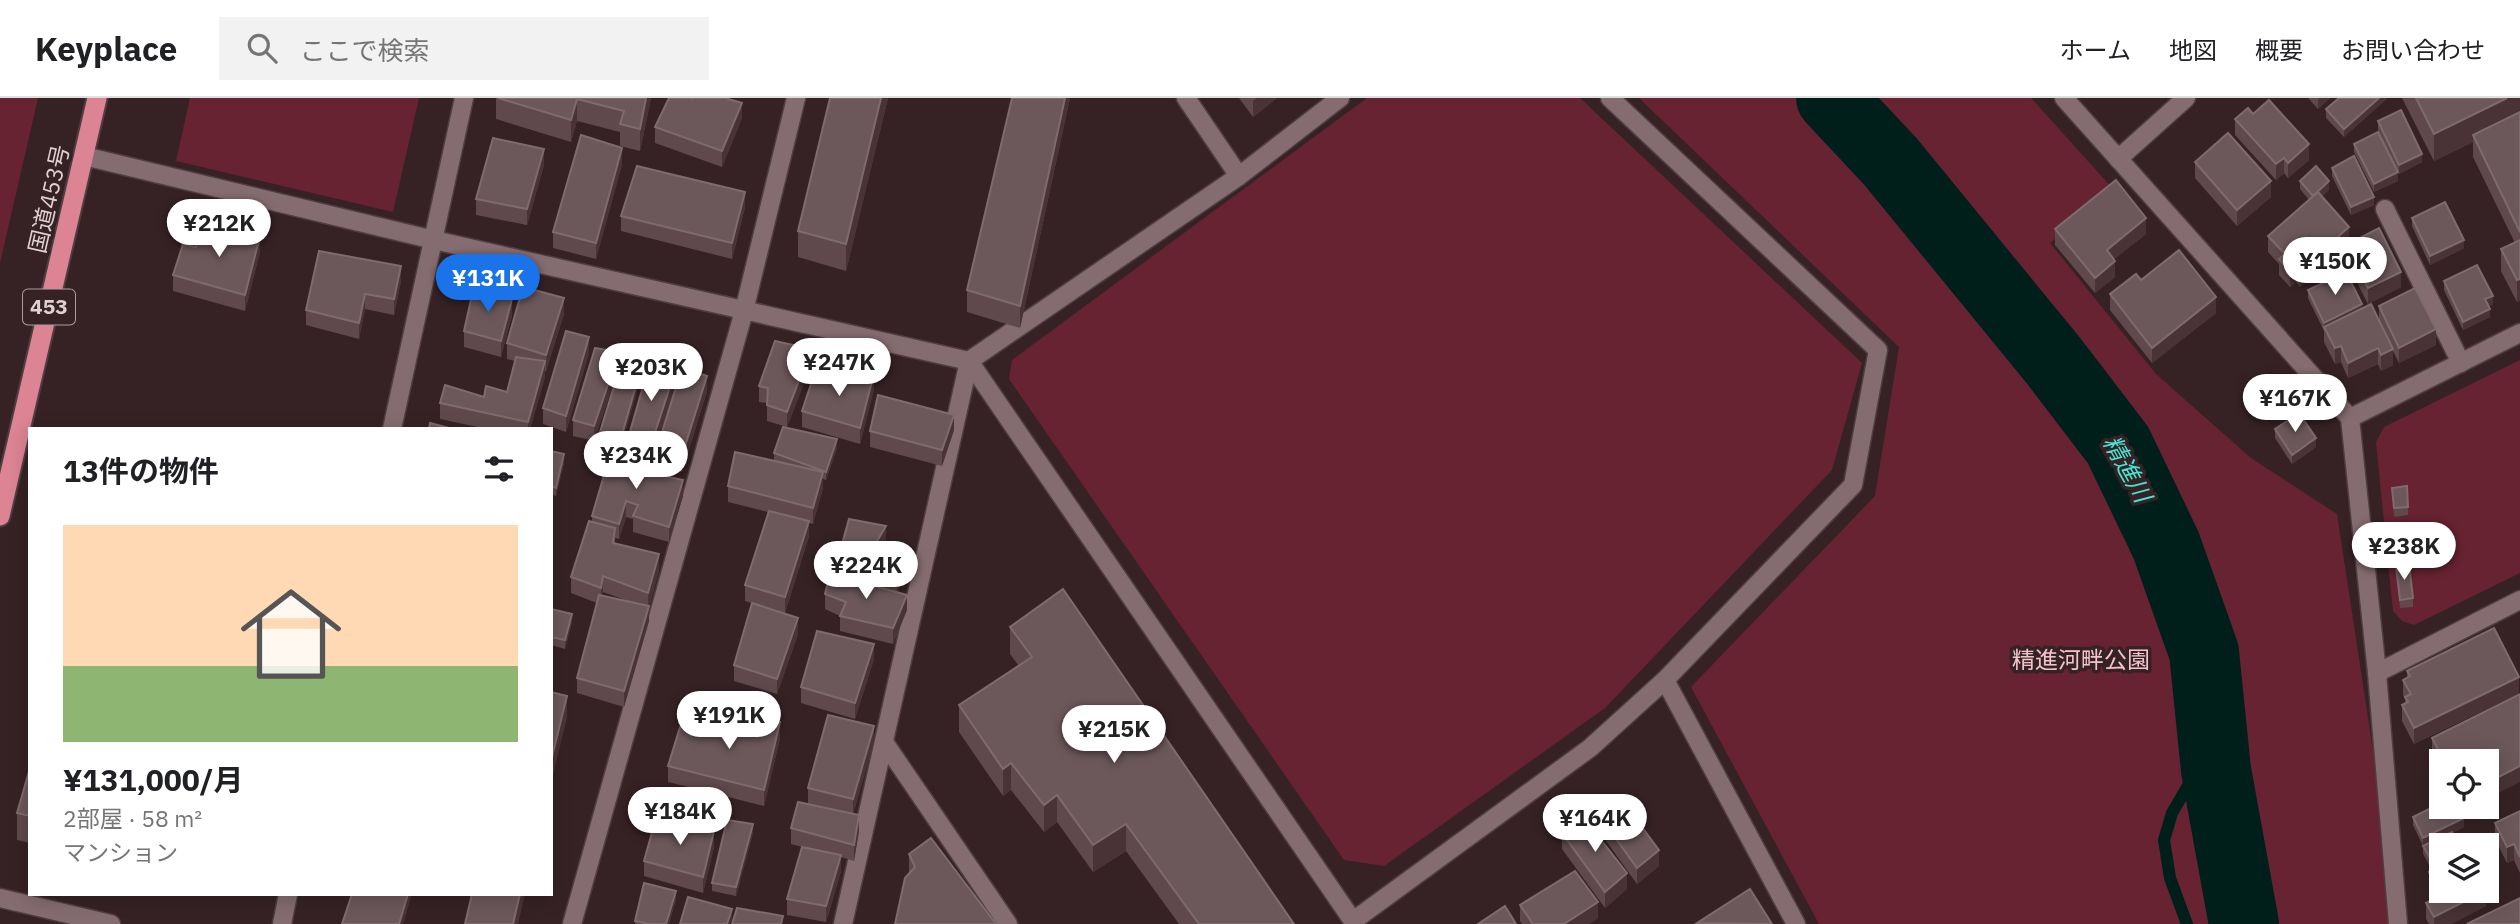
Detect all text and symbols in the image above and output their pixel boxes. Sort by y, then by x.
search box [219,17,709,80]
text: Keyplace [35,27,177,70]
icon: search [243,29,281,67]
text: ここで検索 [299,33,429,67]
text: ホーム [2060,34,2131,66]
text: 地図 [2169,34,2217,66]
text: 概要 [2255,34,2303,66]
text: お問い合わせ [2341,34,2485,66]
street label: 国道453号 [21,142,75,256]
pin: ¥212K [170,200,268,259]
text: ¥212K [183,207,255,237]
pin: ¥150K [2286,238,2384,297]
text: ¥150K [2299,245,2371,275]
pin: ¥131K [439,254,537,314]
text: ¥131K [452,262,524,292]
road number: 453 [23,290,75,325]
pin: ¥247K [790,338,888,398]
pin: ¥203K [602,344,700,403]
text: ¥247K [803,346,875,376]
text: ¥203K [615,351,687,381]
pin: ¥167K [2246,374,2344,434]
text: ¥167K [2259,382,2331,412]
water label: 精進川 [2096,429,2161,510]
pin: ¥234K [587,432,685,491]
text: ¥234K [600,439,672,469]
icon: filters [480,450,518,488]
text: 13件の物件 [63,451,219,490]
pin: ¥238K [2355,522,2453,582]
text: ¥238K [2368,530,2440,560]
pin: ¥224K [817,542,915,601]
text: ¥224K [830,549,902,579]
icon: home [228,571,354,697]
park label: 精進河畔公園 [2012,644,2150,674]
pin: ¥191K [680,692,778,751]
text: ¥191K [693,699,765,729]
pin: ¥215K [1065,706,1163,765]
text: ¥215K [1078,713,1150,743]
map controls [2429,749,2499,903]
button: locate [2429,749,2499,819]
text: ¥131,000/月 [63,760,244,799]
pin: ¥184K [631,788,729,847]
pin: ¥164K [1546,794,1644,854]
text: ¥184K [644,795,716,825]
text: ¥164K [1559,802,1631,832]
text: 2部屋 · 58 m² [63,803,202,833]
button: layers [2429,833,2499,903]
text: マンション [63,837,178,867]

